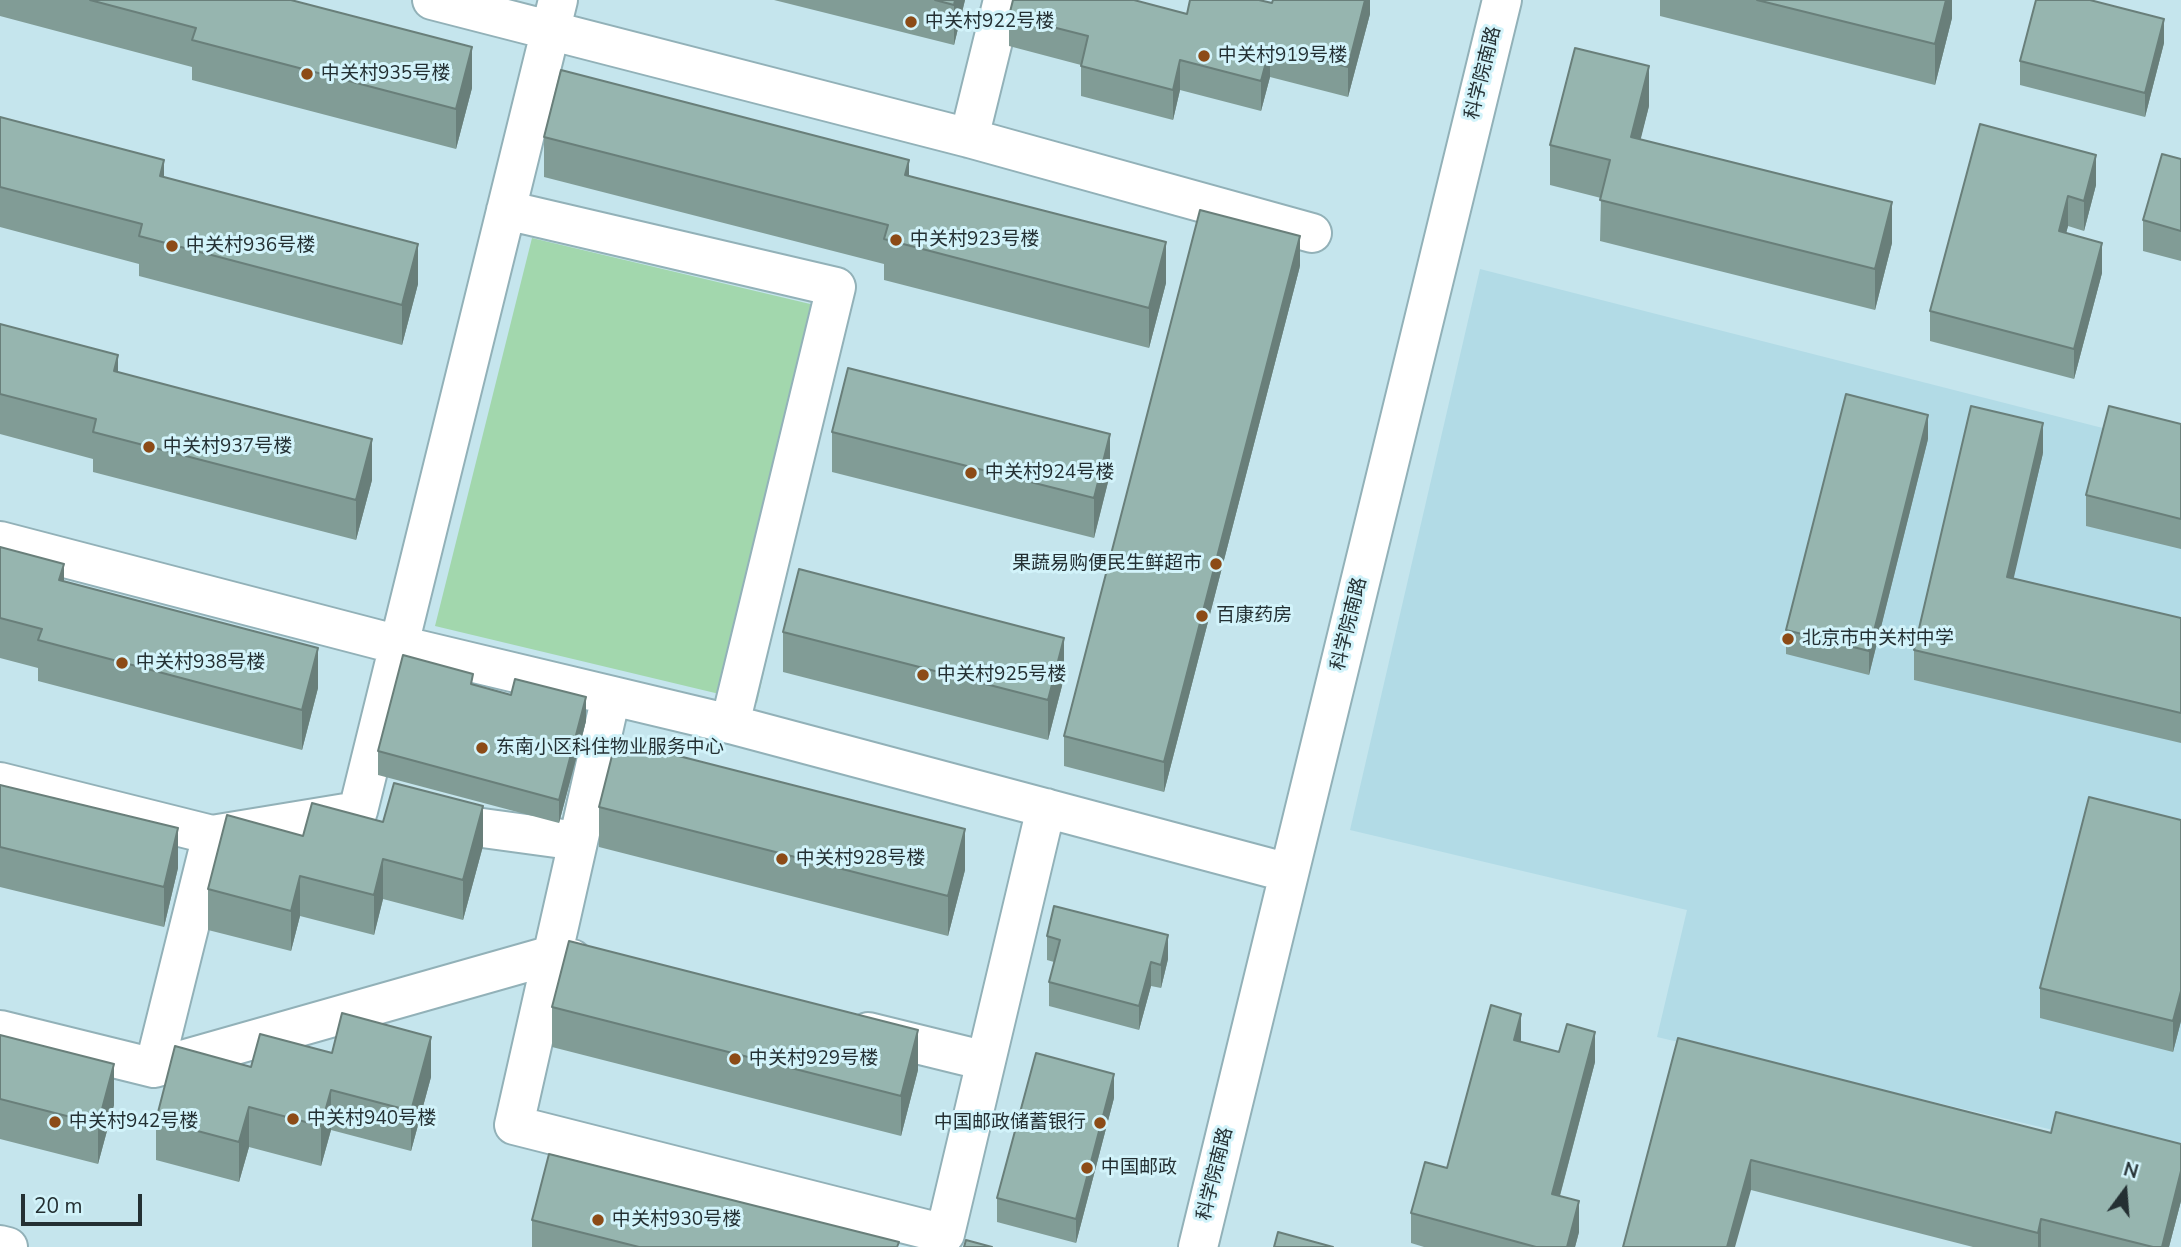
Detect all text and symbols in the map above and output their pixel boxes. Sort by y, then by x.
place label: 中关村922号楼 [925,11,1054,33]
marker: 中关村922号楼 [903,14,919,30]
street label: 科学院南路 [1461,24,1507,122]
place label: 中关村919号楼 [1218,45,1347,67]
marker: 中关村919号楼 [1196,48,1212,64]
place label: 中关村935号楼 [321,63,450,85]
marker: 中关村935号楼 [299,66,315,82]
place label: 中关村923号楼 [910,229,1039,251]
marker: 中关村923号楼 [888,232,904,248]
place label: 中关村936号楼 [186,235,315,257]
marker: 中关村936号楼 [164,238,180,254]
place label: 中关村937号楼 [163,436,292,458]
marker: 中关村937号楼 [141,439,157,455]
place label: 中关村924号楼 [985,462,1114,484]
marker: 中关村924号楼 [963,465,979,481]
place label: 果蔬易购便民生鲜超市 [1012,553,1202,575]
marker: 果蔬易购便民生鲜超市 [1208,556,1224,572]
street label: 科学院南路 [1327,575,1373,673]
place label: 百康药房 [1216,605,1292,627]
marker: 百康药房 [1194,608,1210,624]
place label: 北京市中关村中学 [1802,628,1954,650]
marker: 北京市中关村中学 [1780,631,1796,647]
place label: 中关村938号楼 [136,652,265,674]
marker: 中关村938号楼 [114,655,130,671]
place label: 中关村925号楼 [937,664,1066,686]
marker: 中关村925号楼 [915,667,931,683]
place label: 东南小区科住物业服务中心 [496,737,724,759]
marker: 东南小区科住物业服务中心 [474,740,490,756]
place label: 中关村928号楼 [796,848,925,870]
marker: 中关村928号楼 [774,851,790,867]
place label: 中关村929号楼 [749,1048,878,1070]
marker: 中关村929号楼 [727,1051,743,1067]
place label: 中关村940号楼 [307,1108,436,1130]
place label: 中关村942号楼 [69,1111,198,1133]
marker: 中关村940号楼 [285,1111,301,1127]
place label: 中国邮政储蓄银行 [934,1112,1086,1134]
marker: 中关村942号楼 [47,1114,63,1130]
marker: 中国邮政储蓄银行 [1092,1115,1108,1131]
street label: 科学院南路 [1193,1125,1239,1223]
north arrow [2090,1156,2160,1226]
text: N [2120,1156,2141,1185]
place label: 中国邮政 [1101,1157,1177,1179]
marker: 中国邮政 [1079,1160,1095,1176]
scale bar [24,1180,145,1224]
text: 20 m [34,1192,83,1220]
place label: 中关村930号楼 [612,1209,741,1231]
marker: 中关村930号楼 [590,1212,606,1228]

